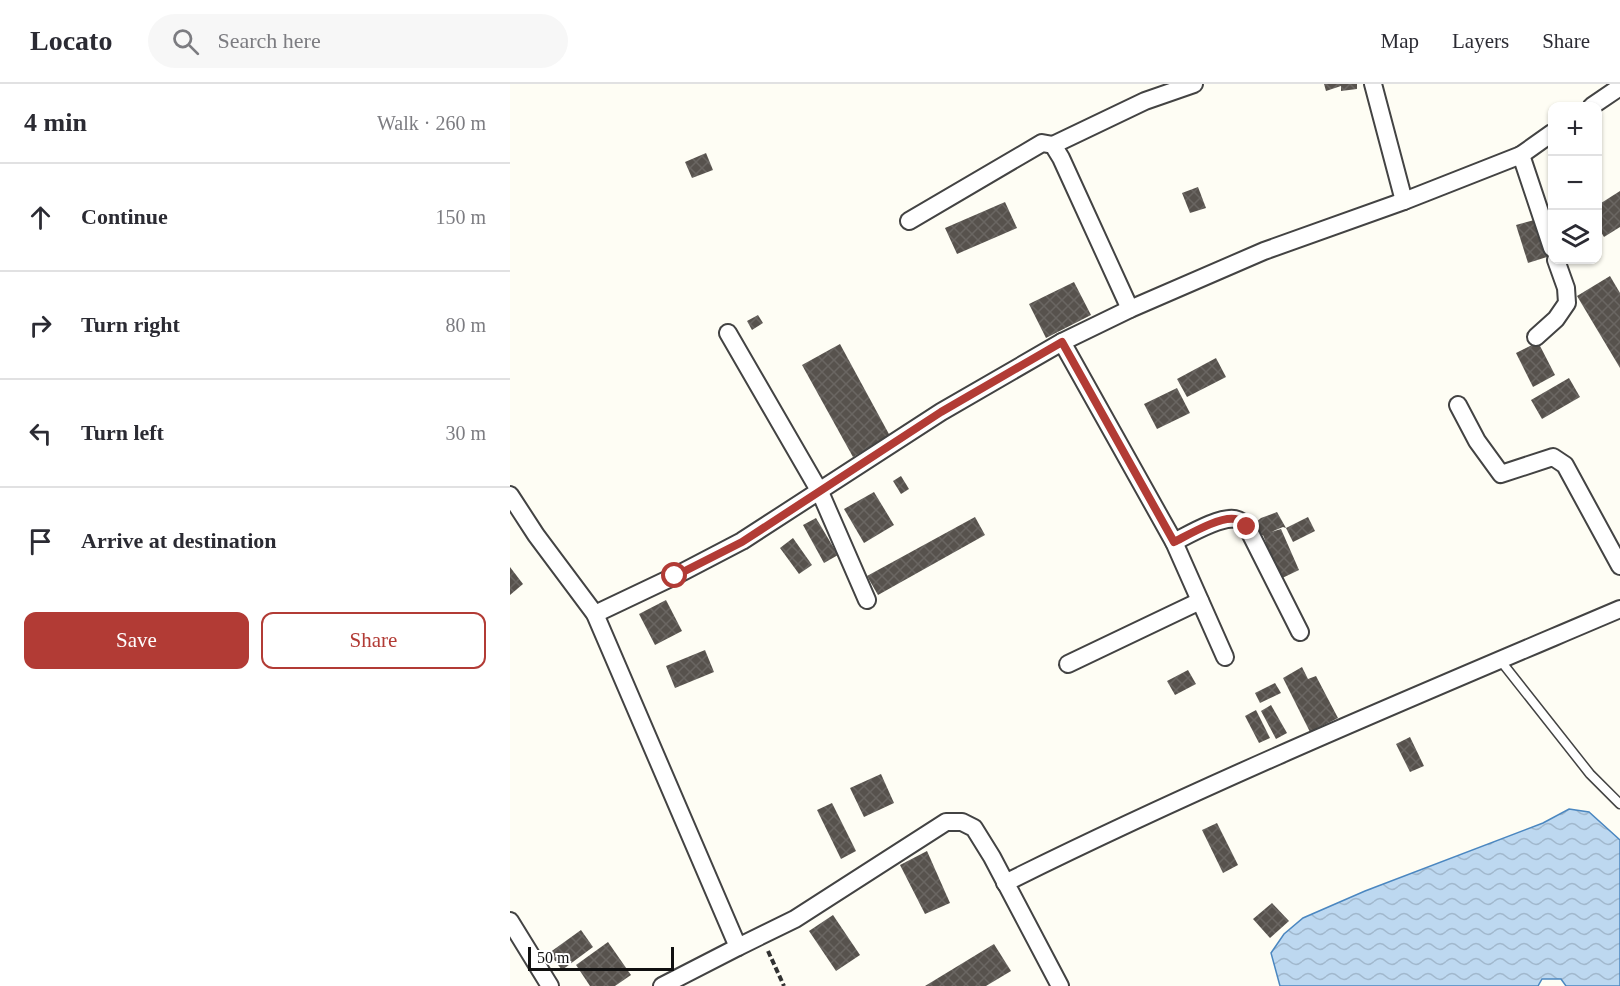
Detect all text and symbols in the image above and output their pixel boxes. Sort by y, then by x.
search box [148,14,568,68]
text: Locato [30,25,112,56]
icon: search [169,25,202,58]
text: Search here [217,28,321,53]
text: Map [1381,29,1419,53]
text: Layers [1452,29,1509,53]
text: Share [1542,29,1590,53]
map controls [1548,102,1602,264]
button: + [1548,102,1602,156]
text: 4 min [24,108,87,137]
text: Walk · 260 m [377,112,486,134]
button: − [1548,156,1602,210]
icon: ahead [24,201,57,234]
text: Continue [81,204,168,229]
text: 150 m [435,206,486,228]
button: layers [1548,210,1602,264]
icon: right [24,309,57,342]
text: Turn right [81,312,180,337]
text: 80 m [445,314,486,336]
icon: left [24,417,57,450]
text: Turn left [81,420,164,445]
text: 30 m [445,422,486,444]
route end [1233,513,1259,539]
icon: arrive [24,525,57,558]
text: Arrive at destination [81,528,277,553]
route start [661,562,687,588]
button: Save [24,612,249,669]
button: Share [261,612,486,669]
scale bar [528,944,674,972]
text: 50 m [537,949,569,966]

